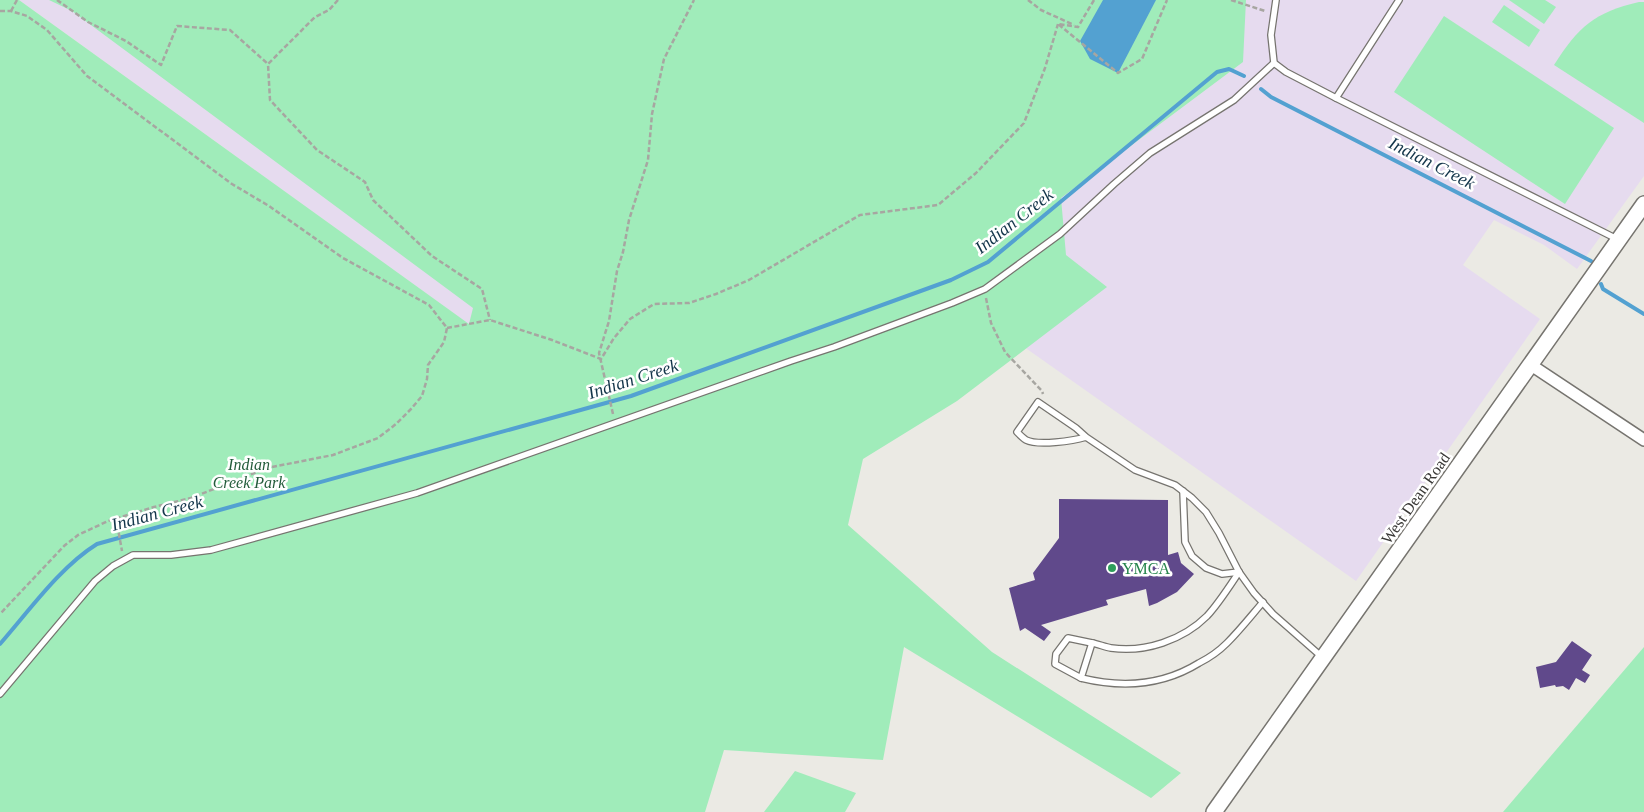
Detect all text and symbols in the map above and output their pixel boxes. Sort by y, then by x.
water label: Indian Creek [1385,132,1479,194]
water label: Indian Creek [970,184,1058,258]
water label: Indian Creek [584,355,682,403]
street label: West Dean Road [1378,450,1453,547]
park label: Indian Creek Park [213,456,286,491]
water label: Indian Creek [108,491,206,535]
place label: YMCA [1122,560,1170,577]
marker: YMCA [1106,562,1118,574]

